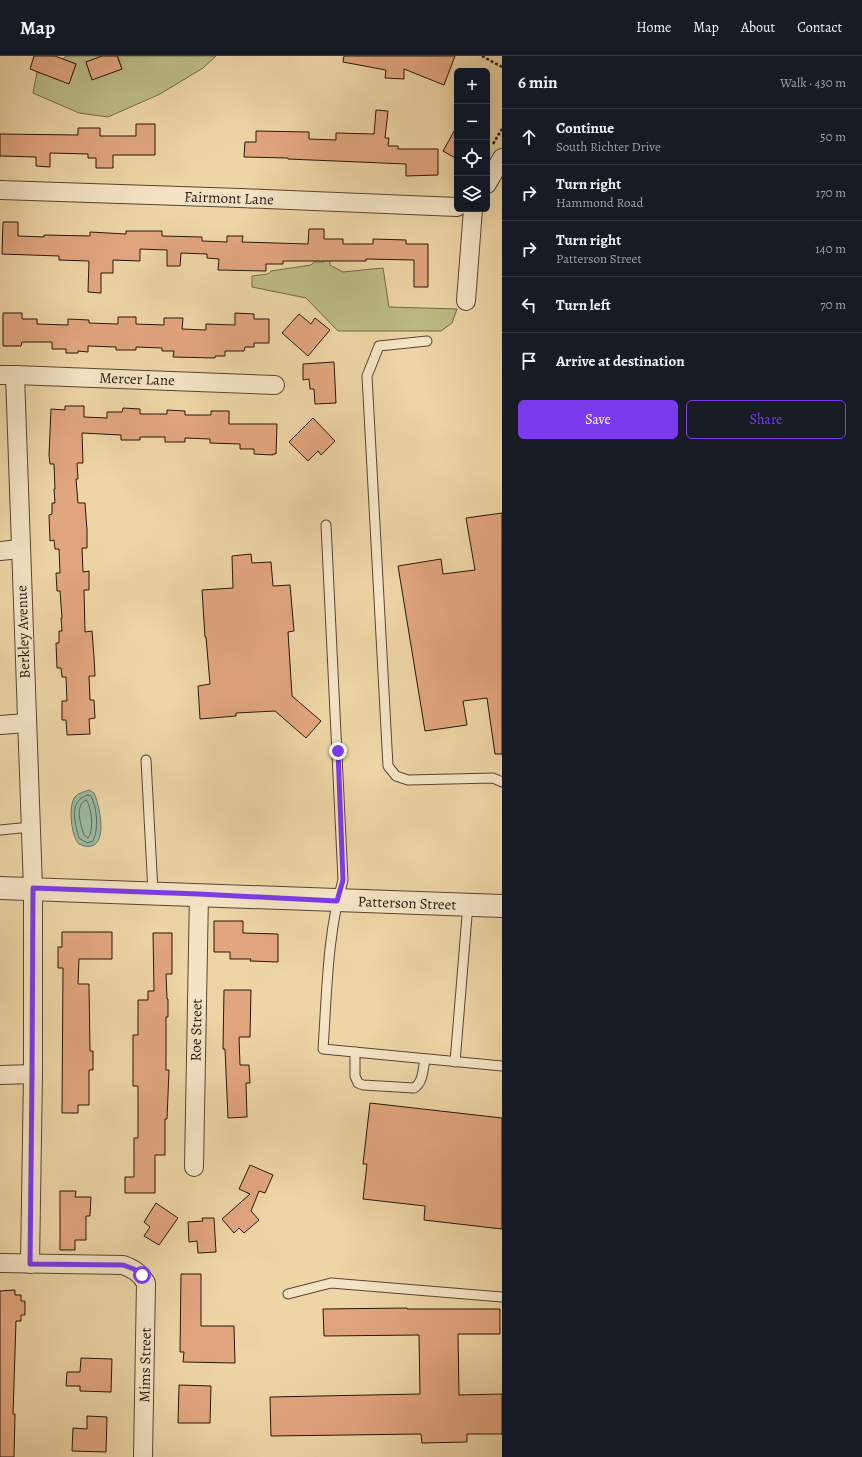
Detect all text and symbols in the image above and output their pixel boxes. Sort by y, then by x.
text: Map [20,15,55,41]
text: Home [636,18,671,37]
text: Map [693,18,719,37]
text: About [741,18,775,37]
text: Contact [797,18,842,37]
map controls [454,68,490,212]
button: + [454,68,490,104]
text: 6 min [518,71,558,94]
text: Walk · 430 m [780,74,846,91]
button: − [454,104,490,140]
text: Continue [556,118,614,138]
icon: ahead [518,126,540,148]
text: 50 m [820,128,846,145]
text: South Richter Drive [556,138,661,155]
button: locate [454,140,490,176]
text: Turn right [556,174,621,194]
button: layers [454,176,490,212]
icon: right [518,182,540,204]
text: 170 m [816,184,846,201]
street label: Fairmont Lane [184,186,274,210]
text: Hammond Road [556,194,643,211]
text: Turn right [556,230,621,250]
icon: right [518,238,540,260]
text: 140 m [815,240,846,257]
text: Patterson Street [556,250,642,267]
icon: left [518,294,540,316]
text: Turn left [556,295,611,315]
text: 70 m [820,296,846,313]
icon: arrive [518,350,540,372]
text: Arrive at destination [556,351,685,371]
street label: Mercer Lane [99,368,176,390]
button: Save [518,400,678,439]
button: Share [686,400,846,439]
street label: Berkley Avenue [11,585,35,679]
route end [329,742,347,760]
street label: Patterson Street [357,891,457,915]
street label: Roe Street [185,998,207,1062]
route start [133,1266,151,1284]
street label: Mims Street [134,1327,156,1403]

